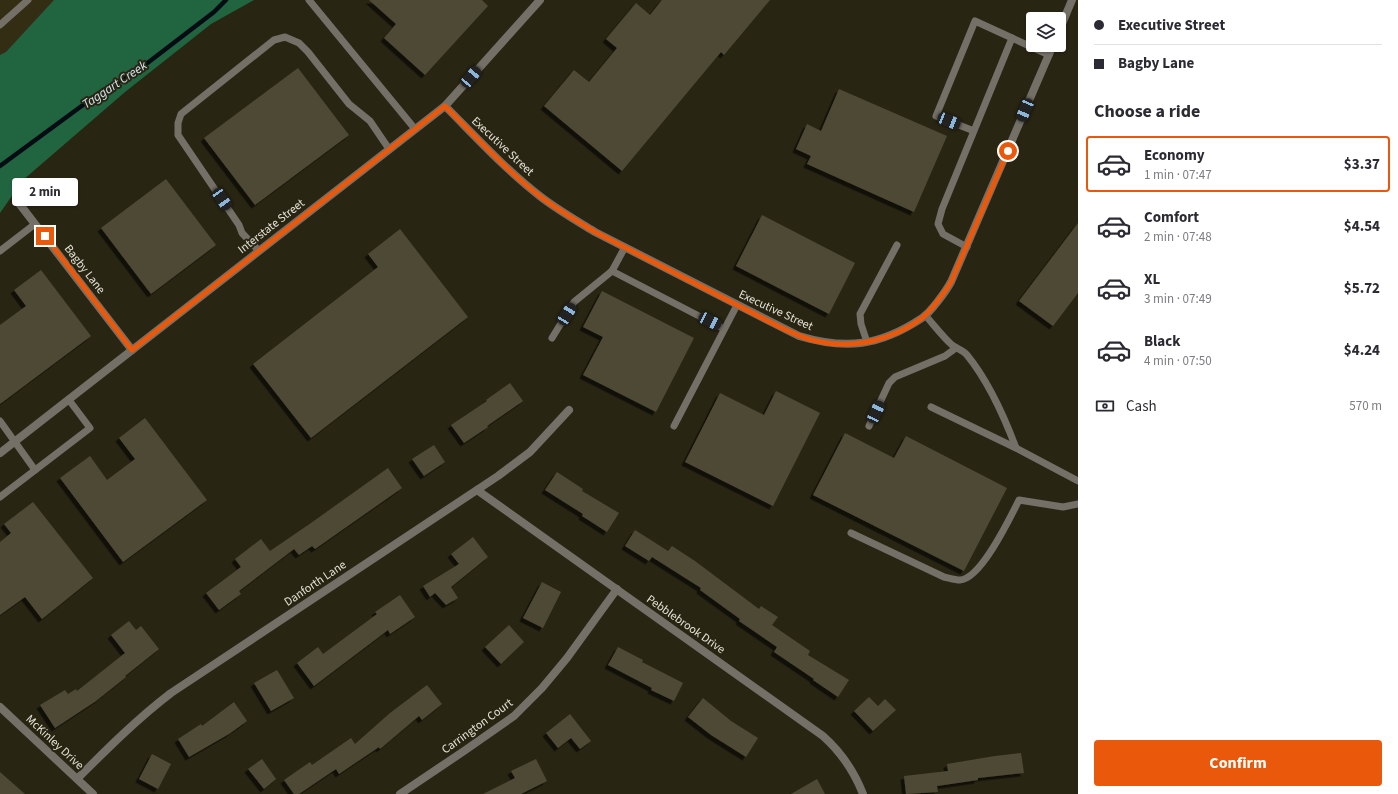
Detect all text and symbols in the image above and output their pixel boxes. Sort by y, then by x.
map controls [1026,12,1066,52]
button: layers [1026,12,1066,52]
text: Executive Street [1118,15,1225,36]
text: Bagby Lane [1118,53,1194,74]
water label: Taggart Creek [79,56,151,113]
car [459,64,483,90]
car [1015,97,1035,123]
text: Choose a ride [1094,99,1200,124]
car [936,111,962,131]
street label: Executive Street [468,113,538,180]
route start [999,142,1017,160]
text: Economy [1144,145,1205,166]
icon: car [1096,146,1132,182]
text: $3.37 [1344,154,1380,175]
text: 1 min · 07:47 [1144,166,1212,184]
callout: 2 min [12,178,78,206]
text: 2 min [29,183,61,201]
car [210,186,234,212]
street label: Interstate Street [234,195,308,258]
text: Comfort [1144,207,1199,228]
icon: car [1096,208,1132,244]
text: $4.54 [1344,216,1380,237]
route end [36,227,54,245]
text: 2 min · 07:48 [1144,228,1212,246]
street label: Bagby Lane [60,241,109,297]
text: XL [1144,269,1160,290]
icon: car [1096,270,1132,306]
text: $5.72 [1344,278,1380,299]
street label: Executive Street [736,286,816,335]
text: 3 min · 07:49 [1144,290,1212,308]
car [556,301,578,327]
car [697,310,723,332]
text: Black [1144,331,1181,352]
icon: car [1096,332,1132,368]
text: $4.24 [1344,340,1380,361]
text: 4 min · 07:50 [1144,352,1212,370]
icon: cash [1094,395,1116,417]
text: Cash [1126,396,1157,417]
text: 570 m [1349,397,1382,415]
car [865,399,887,425]
street label: Danforth Lane [281,556,350,610]
street label: Pebblebrook Drive [643,591,729,658]
street label: Carrington Court [438,695,516,758]
street label: McKinley Drive [22,711,87,774]
button: Confirm [1094,740,1382,786]

